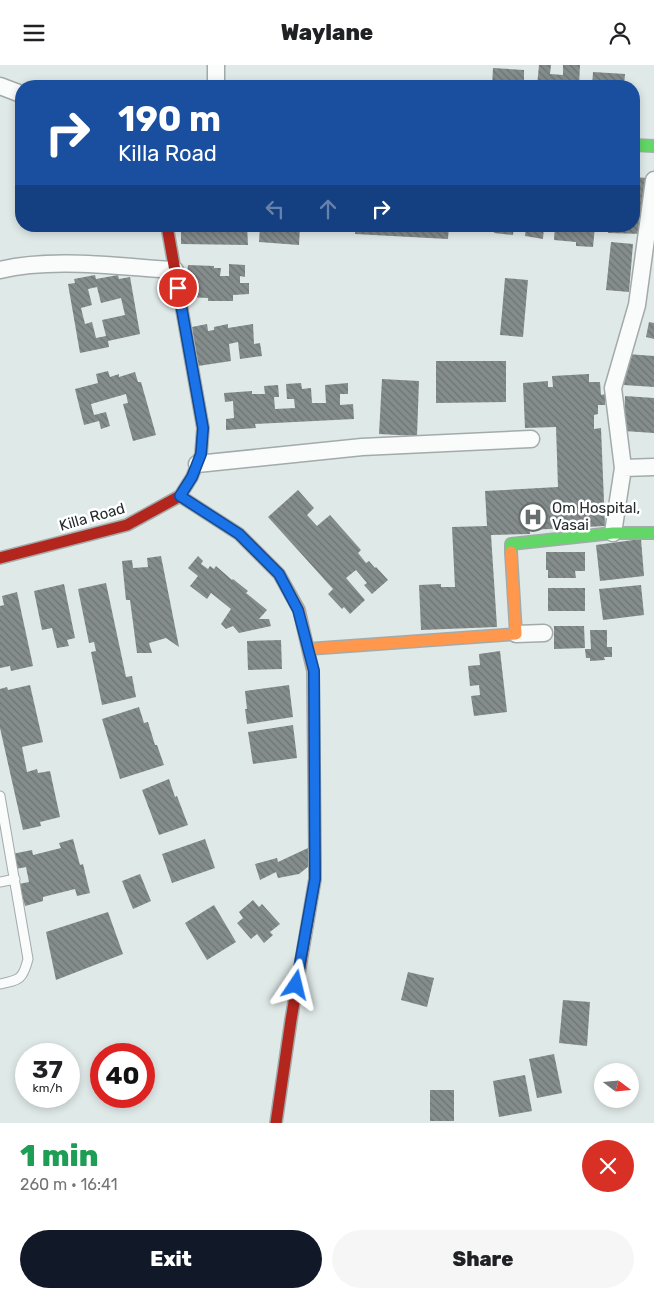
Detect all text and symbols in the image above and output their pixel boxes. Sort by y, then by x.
icon: menu [20,19,48,47]
text: Waylane [281,19,373,46]
icon: person [606,19,634,47]
text: 190 m [118,98,221,140]
icon: right [35,100,100,165]
text: Killa Road [118,140,217,167]
icon: left [261,195,289,223]
icon: ahead [314,195,342,223]
icon: right [367,195,395,223]
pin [157,267,199,309]
icon: arrive [164,274,192,302]
street label: Killa Road [57,499,127,535]
place label: Om Hospital, Vasai [552,499,640,534]
hospital icon: Om Hospital, Vasai [518,502,548,532]
position arrow [269,958,321,1010]
speed limit sign: 40 [90,1043,155,1108]
text: 37 [32,1055,63,1084]
north arrow [594,1063,639,1107]
map controls [594,1063,639,1108]
text: km/h [33,1081,62,1095]
text: 1 min [20,1138,98,1174]
button: close [582,1140,634,1192]
text: 260 m · 16:41 [20,1175,118,1194]
button: Exit [20,1230,322,1288]
button: Share [332,1230,634,1288]

